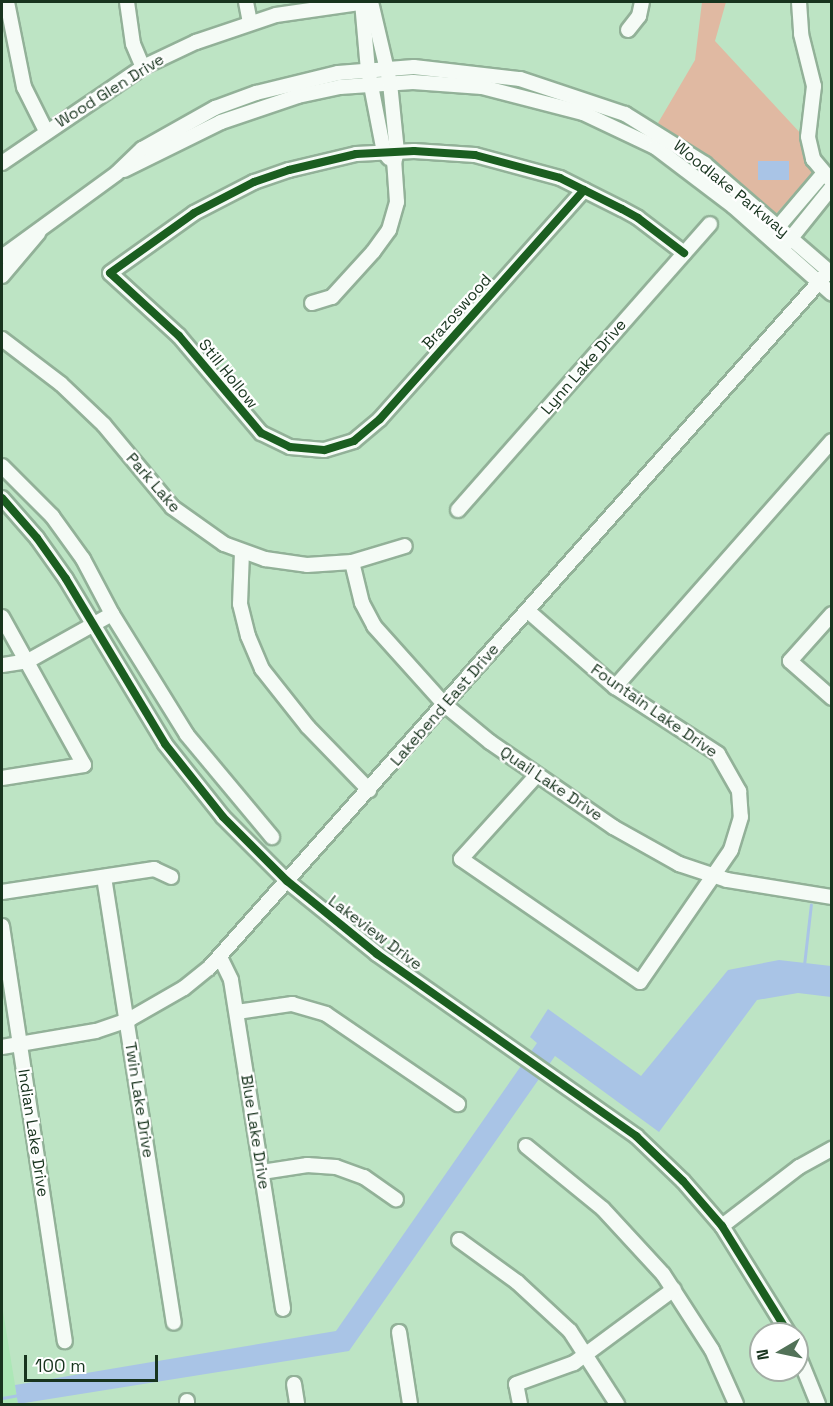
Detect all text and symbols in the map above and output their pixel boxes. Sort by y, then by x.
street label: Wood Glen Drive [52,50,168,132]
street label: Woodlake Parkway [669,136,793,242]
street label: Brazoswood [418,270,496,354]
street label: Lynn Lake Drive [537,315,631,419]
street label: Still Hollow [194,335,262,413]
street label: Park Lake [122,449,184,517]
street label: Lakebend East Drive [387,640,503,770]
street label: Fountain Lake Drive [587,660,721,762]
street label: Quail Lake Drive [496,743,606,825]
street label: Lakeview Drive [324,892,426,974]
street label: Twin Lake Drive [120,1041,158,1159]
street label: Indian Lake Drive [13,1068,53,1198]
street label: Blue Lake Drive [236,1073,274,1191]
north arrow [749,1322,809,1382]
scale bar [27,1343,160,1381]
text: N [751,1348,774,1362]
text: 100 m [35,1354,86,1377]

